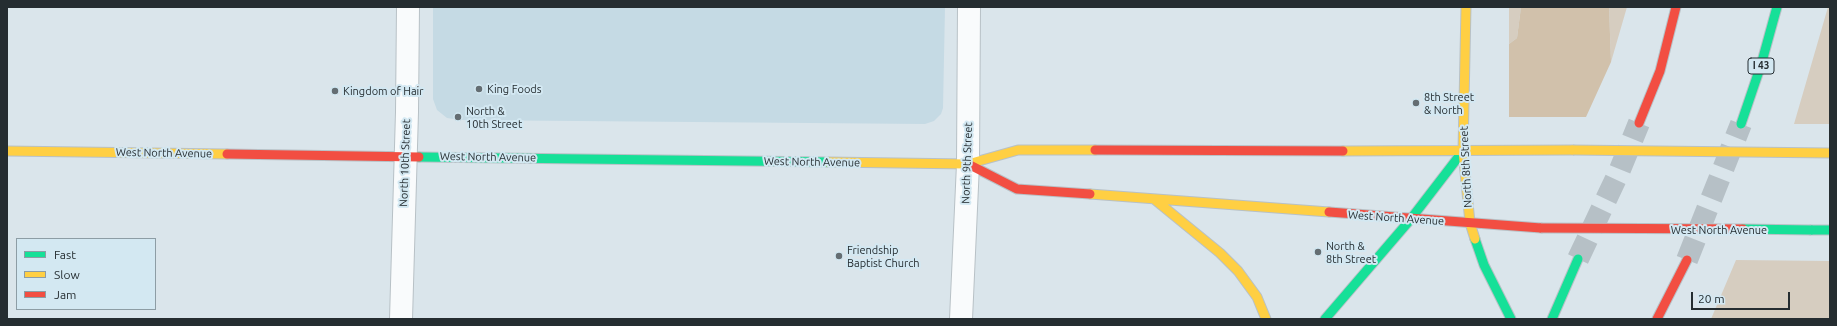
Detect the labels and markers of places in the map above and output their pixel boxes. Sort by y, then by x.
place label: King Foods [487,82,542,96]
place label: Kingdom of Hair [343,84,423,98]
marker: King Foods [474,84,484,94]
marker: Kingdom of Hair [330,86,340,96]
place label: 8th Street & North [1424,90,1474,116]
marker: 8th Street & North [1411,98,1421,108]
place label: North & 10th Street [466,104,522,130]
marker: North & 10th Street [453,112,463,122]
place label: North & 8th Street [1326,239,1376,265]
place label: Friendship Baptist Church [847,243,920,269]
marker: North & 8th Street [1313,247,1323,257]
marker: Friendship Baptist Church [834,251,844,261]

